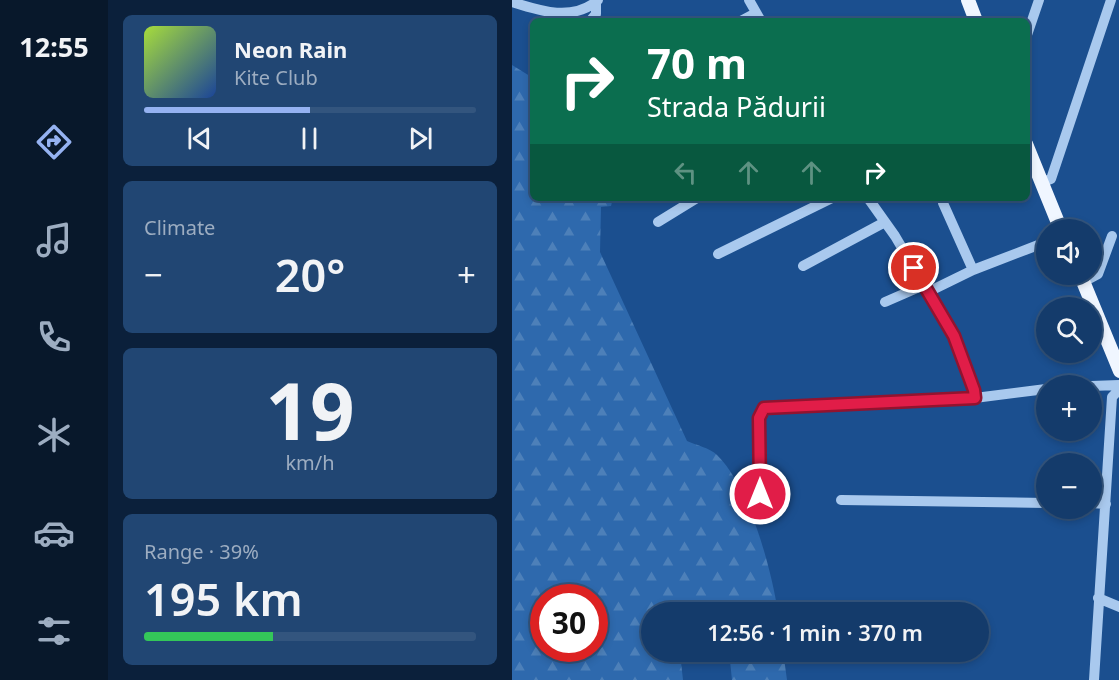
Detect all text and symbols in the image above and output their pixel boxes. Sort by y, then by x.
text: 12:55 [19,28,89,65]
text: Neon Rain [234,34,347,64]
text: 70 m [647,34,747,91]
icon: right [548,42,626,120]
text: Kite Club [234,64,318,91]
text: Strada Pădurii [647,88,826,125]
icon: directions [33,121,75,163]
icon: previous [183,122,216,155]
icon: pause [293,122,326,155]
icon: next [404,122,437,155]
icon: left [669,156,702,189]
icon: ahead [732,156,765,189]
icon: ahead [795,156,828,189]
icon: right [858,156,891,189]
text: Climate [144,214,215,241]
icon: music [33,219,75,261]
map controls [1036,219,1102,519]
button: sound [1036,219,1102,285]
pin [888,242,939,293]
text: 20° [275,244,345,305]
icon: arrive [897,251,930,284]
text: − [144,252,163,297]
text: + [457,252,476,297]
button: search [1036,297,1102,363]
icon: phone [33,316,75,358]
text: 19 [265,357,355,463]
button: + [1036,375,1102,441]
icon: climate [33,414,75,456]
text: km/h [285,449,335,476]
button: − [1036,453,1102,519]
position arrow [728,462,792,526]
icon: car [33,512,75,554]
text: Range · 39% [144,538,259,565]
text: 195 km [144,568,303,629]
speed limit sign: 30 [530,584,608,662]
icon: filters [33,610,75,652]
text: 12:56 · 1 min · 370 m [707,617,923,647]

